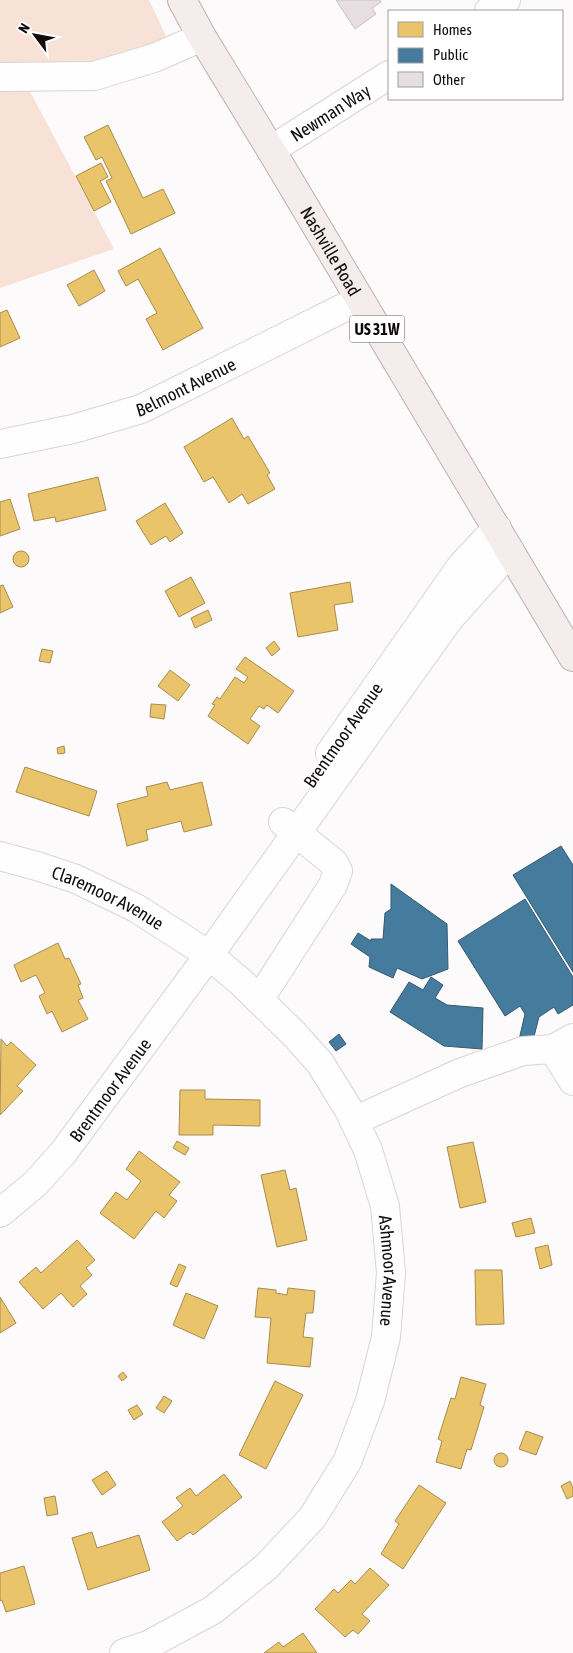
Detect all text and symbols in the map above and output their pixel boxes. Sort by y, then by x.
north arrow [10,10,60,60]
legend [388,10,563,100]
text: N [15,20,33,36]
text: Homes [433,21,472,38]
text: Public [433,46,468,63]
text: Other [433,71,465,88]
street label: Newman Way [286,79,374,146]
street label: Nashville Road [297,203,366,299]
road number: US 31W [350,316,404,342]
street label: Belmont Avenue [133,353,239,420]
street label: Brentmoor Avenue [299,678,387,792]
street label: Claremoor Avenue [49,861,168,934]
street label: Brentmoor Avenue [65,1034,155,1146]
street label: Ashmoor Avenue [375,1214,402,1327]

